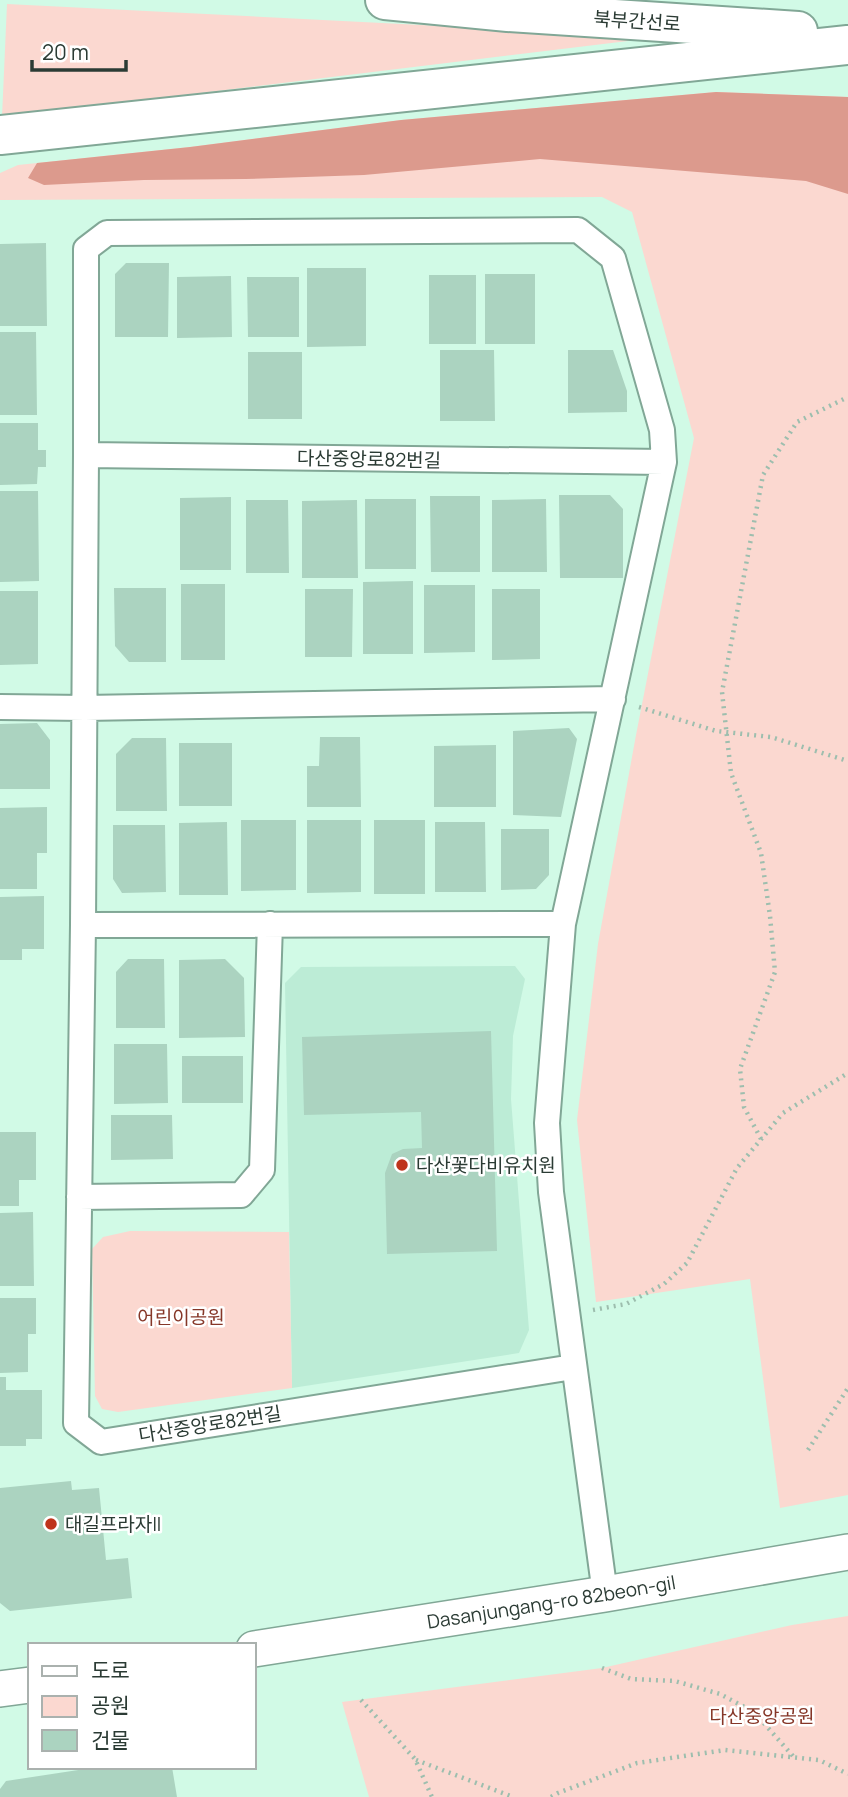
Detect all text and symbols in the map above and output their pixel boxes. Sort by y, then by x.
street label: 북부간선로 [592,5,682,37]
scale bar [32,28,126,72]
text: 20 m [42,38,89,66]
street label: 다산중앙로82번길 [297,445,441,473]
place label: 다산꽃다비유치원 [416,1152,556,1178]
marker: 다산꽃다비유치원 [394,1157,410,1173]
park label: 어린이공원 [137,1304,225,1330]
street label: 다산중앙로82번길 [137,1400,283,1448]
place label: 대길프라자II [65,1511,161,1537]
marker: 대길프라자II [43,1516,59,1532]
street label: Dasanjungang-ro 82beon-gil [425,1569,678,1635]
legend [28,1643,256,1769]
text: 도로 [91,1656,130,1684]
text: 공원 [91,1691,130,1719]
park label: 다산중앙공원 [710,1703,814,1729]
text: 건물 [91,1726,130,1754]

